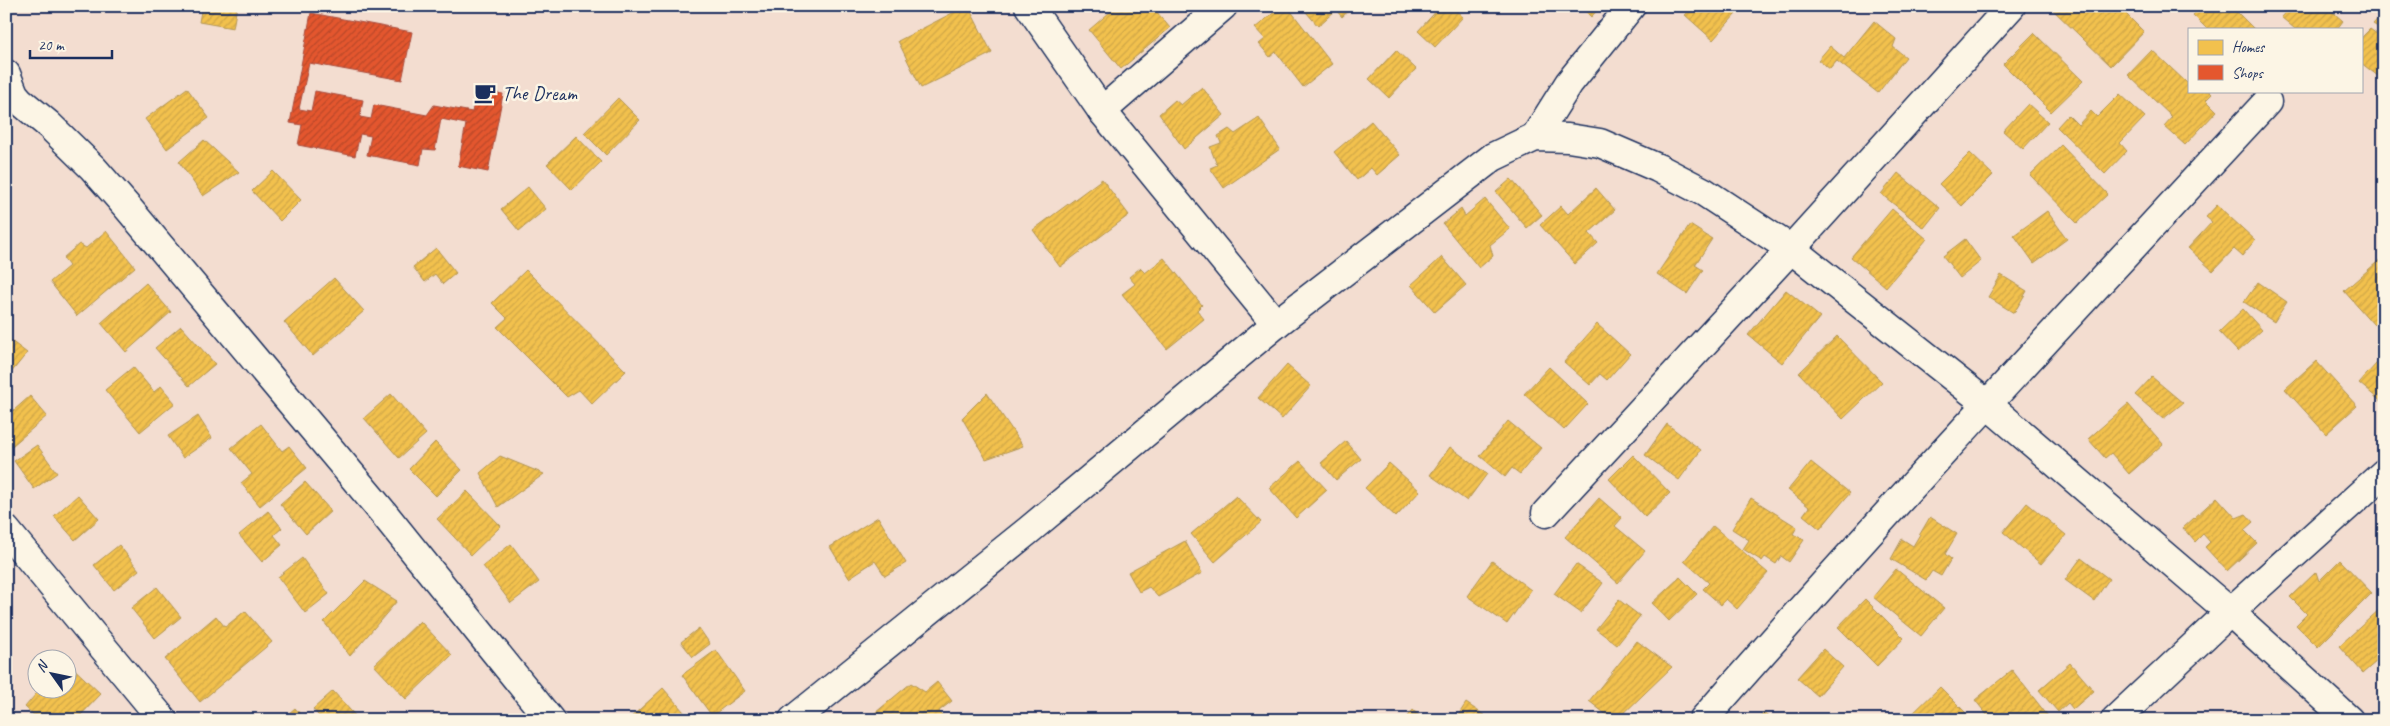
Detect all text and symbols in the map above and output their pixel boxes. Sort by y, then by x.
scale bar [30,28,112,60]
legend [2188,28,2362,92]
text: 20 m [38,36,65,55]
text: Homes [2232,38,2266,57]
text: Shops [2232,64,2265,83]
cafe icon: The Dream [472,80,498,106]
place label: The Dream [502,81,578,106]
north arrow [28,648,78,698]
text: N [32,657,52,675]

